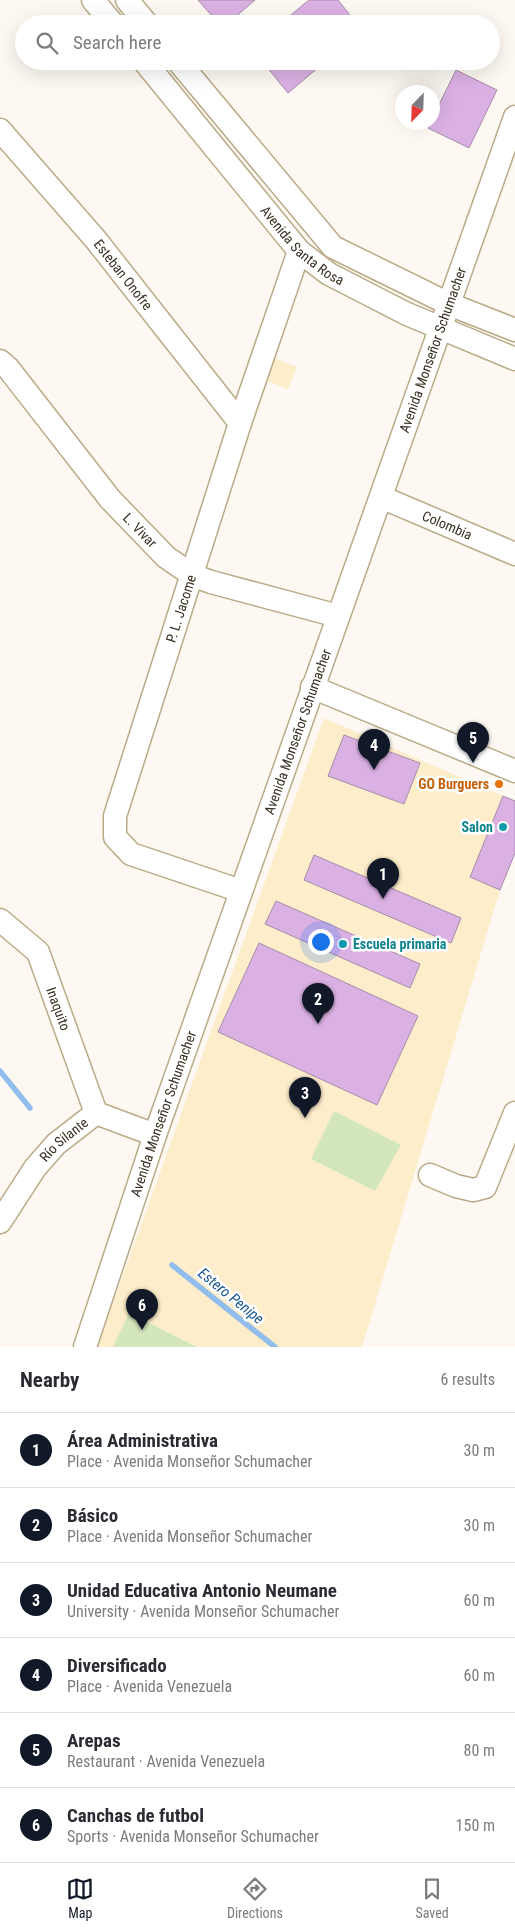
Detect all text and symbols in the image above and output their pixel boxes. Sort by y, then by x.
search box [15,15,500,70]
icon: search [33,29,61,57]
text: Search here [73,31,161,54]
north arrow [395,85,440,130]
street label: Avenida Santa Rosa [257,203,347,288]
street label: Esteban Onofre [91,236,156,313]
street label: Avenida Monseñor Schumacher [396,265,469,435]
street label: Colombia [420,508,475,543]
street label: L. Vivar [120,510,160,551]
street label: P. L. Jacome [163,572,199,644]
street label: Avenida Monseñor Schumacher [261,647,334,817]
pin: 5 [457,722,489,763]
pin: 4 [358,729,390,770]
place label: GO Burguers [418,776,489,792]
marker: GO Burguers [493,778,505,790]
place label: Salon [461,819,493,835]
marker: Salon [497,821,509,833]
pin: 1 [367,858,399,899]
your location [308,929,334,955]
place label: Escuela primaria [353,936,447,952]
marker: Escuela primaria [337,938,349,950]
pin: 2 [302,983,334,1024]
street label: Inaquito [43,985,74,1033]
street label: Avenida Monseñor Schumacher [127,1029,199,1199]
pin: 3 [289,1077,321,1118]
street label: Río Silante [36,1114,91,1165]
water label: Estero Penipe [195,1264,268,1328]
pin: 6 [126,1289,158,1330]
text: Nearby [20,1368,79,1392]
text: 6 results [440,1370,495,1389]
text: Área Administrativa [67,1429,218,1452]
text: 1 [32,1441,40,1460]
text: 30 m [463,1441,495,1460]
text: Place · Avenida Monseñor Schumacher [67,1452,312,1471]
text: Básico [67,1504,118,1527]
text: 2 [32,1516,40,1535]
text: 30 m [463,1516,495,1535]
text: Place · Avenida Monseñor Schumacher [67,1527,312,1546]
text: Unidad Educativa Antonio Neumane [67,1579,337,1602]
text: 3 [32,1591,40,1610]
text: 60 m [463,1591,495,1610]
text: University · Avenida Monseñor Schumacher [67,1602,339,1621]
text: Diversificado [67,1654,167,1677]
text: 4 [32,1666,40,1685]
text: 60 m [463,1666,495,1685]
text: Place · Avenida Venezuela [67,1677,232,1696]
text: Arepas [67,1729,121,1752]
text: 5 [32,1741,40,1760]
text: 80 m [463,1741,495,1760]
text: Restaurant · Avenida Venezuela [67,1752,265,1771]
text: Canchas de futbol [67,1804,204,1827]
text: 6 [32,1816,40,1835]
text: 150 m [456,1816,495,1835]
text: Sports · Avenida Monseñor Schumacher [67,1827,319,1846]
tab: Map [66,1875,94,1921]
tab: Directions [227,1875,283,1921]
tab: Saved [415,1875,449,1921]

